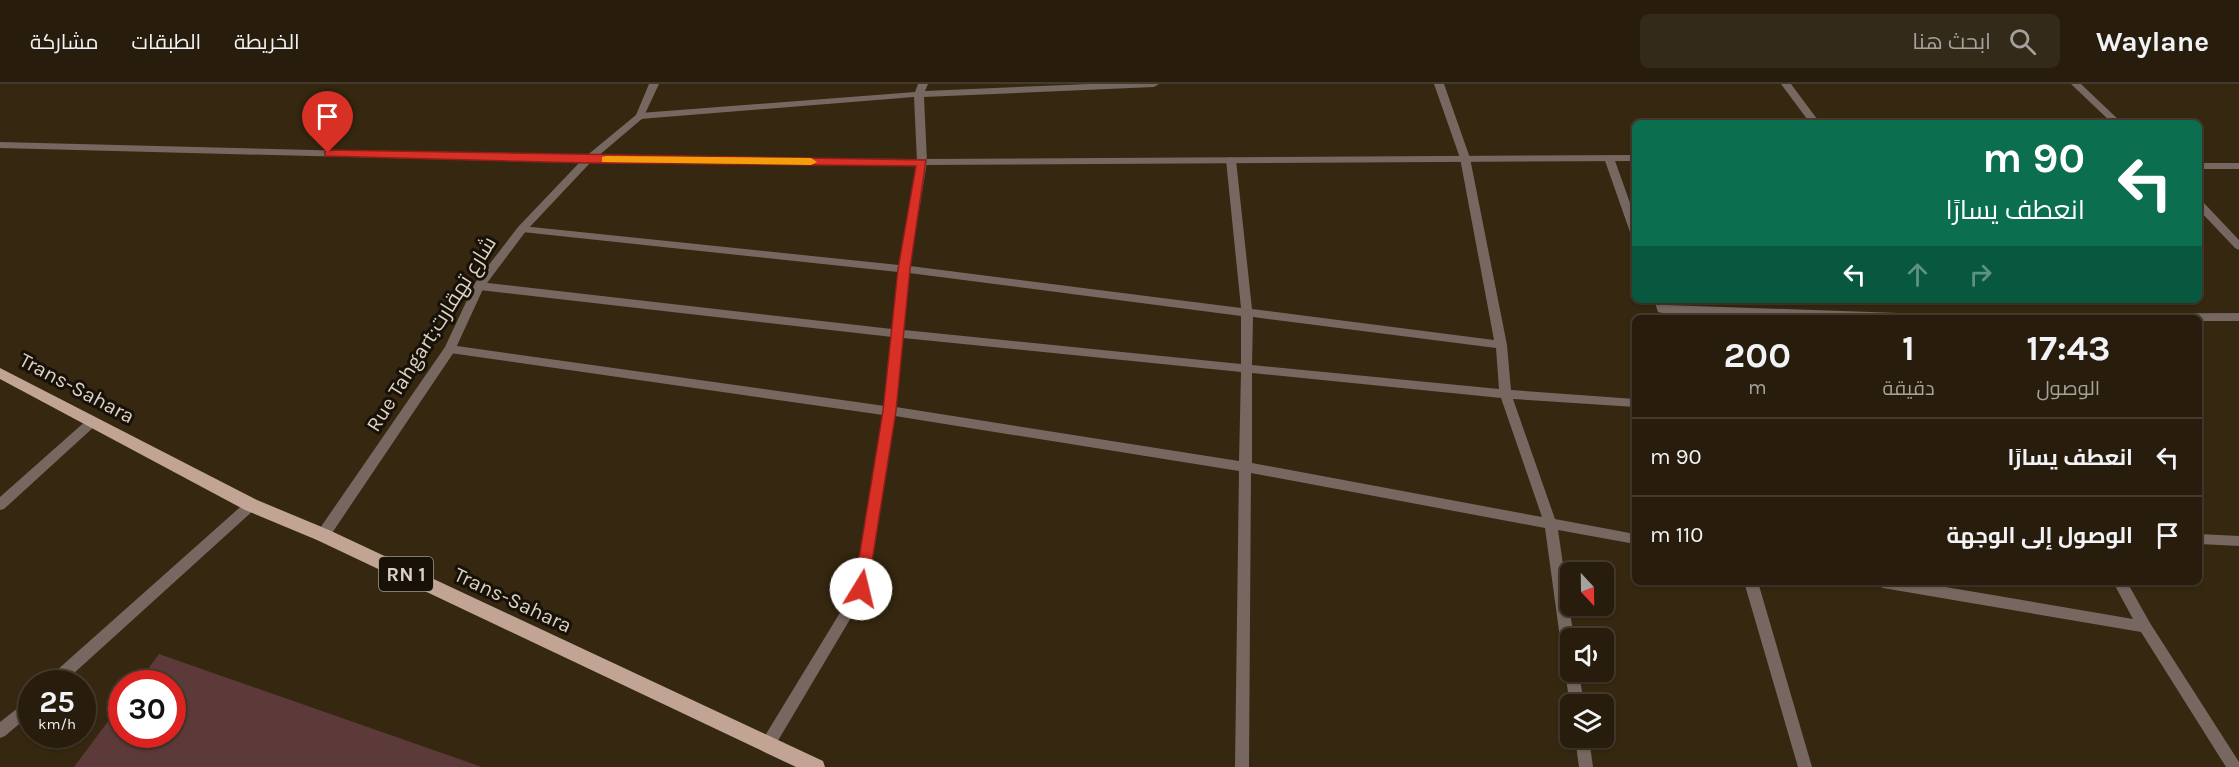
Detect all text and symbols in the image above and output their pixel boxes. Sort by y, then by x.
search box [1640,14,2060,68]
icon: search [2006,25,2039,58]
text: Waylane [2096,25,2209,58]
text: ابحث هنا [1912,29,1991,55]
text: مشاركة [30,30,99,54]
text: الطبقات [132,30,201,54]
text: الخريطة [234,30,300,54]
pin [302,91,353,153]
icon: arrive [311,100,344,133]
text: 90 m [1982,133,2085,183]
icon: left [2106,144,2184,222]
text: انعطف يسارًا [1945,194,2085,226]
street label: Rue Tahgart;شارع تهقارت [361,232,503,437]
icon: left [1838,258,1871,291]
icon: ahead [1901,258,1934,291]
icon: right [1964,258,1997,291]
text: 1 [1902,327,1915,369]
text: 17:43 [2026,327,2110,369]
text: 200 [1724,334,1791,376]
street label: Trans-Sahara [15,348,139,428]
text: m [1748,376,1767,399]
text: دقيقة [1883,377,1935,400]
text: الوصول [2036,377,2100,400]
icon: left [2151,441,2184,474]
text: 90 m [1650,444,1702,470]
text: انعطف يسارًا [2007,445,2133,471]
icon: arrive [2151,519,2184,552]
text: 110 m [1650,522,1703,548]
text: الوصول إلى الوجهة [1947,523,2133,549]
road number: RN 1 [379,557,433,591]
position arrow [829,557,893,621]
street label: Trans-Sahara [450,562,576,638]
north arrow [1560,562,1614,616]
map controls [1560,562,1614,748]
button: sound [1560,628,1614,682]
speed limit sign: 30 [108,670,186,748]
text: 25 [39,684,75,720]
button: layers [1560,694,1614,748]
text: km/h [38,715,76,733]

